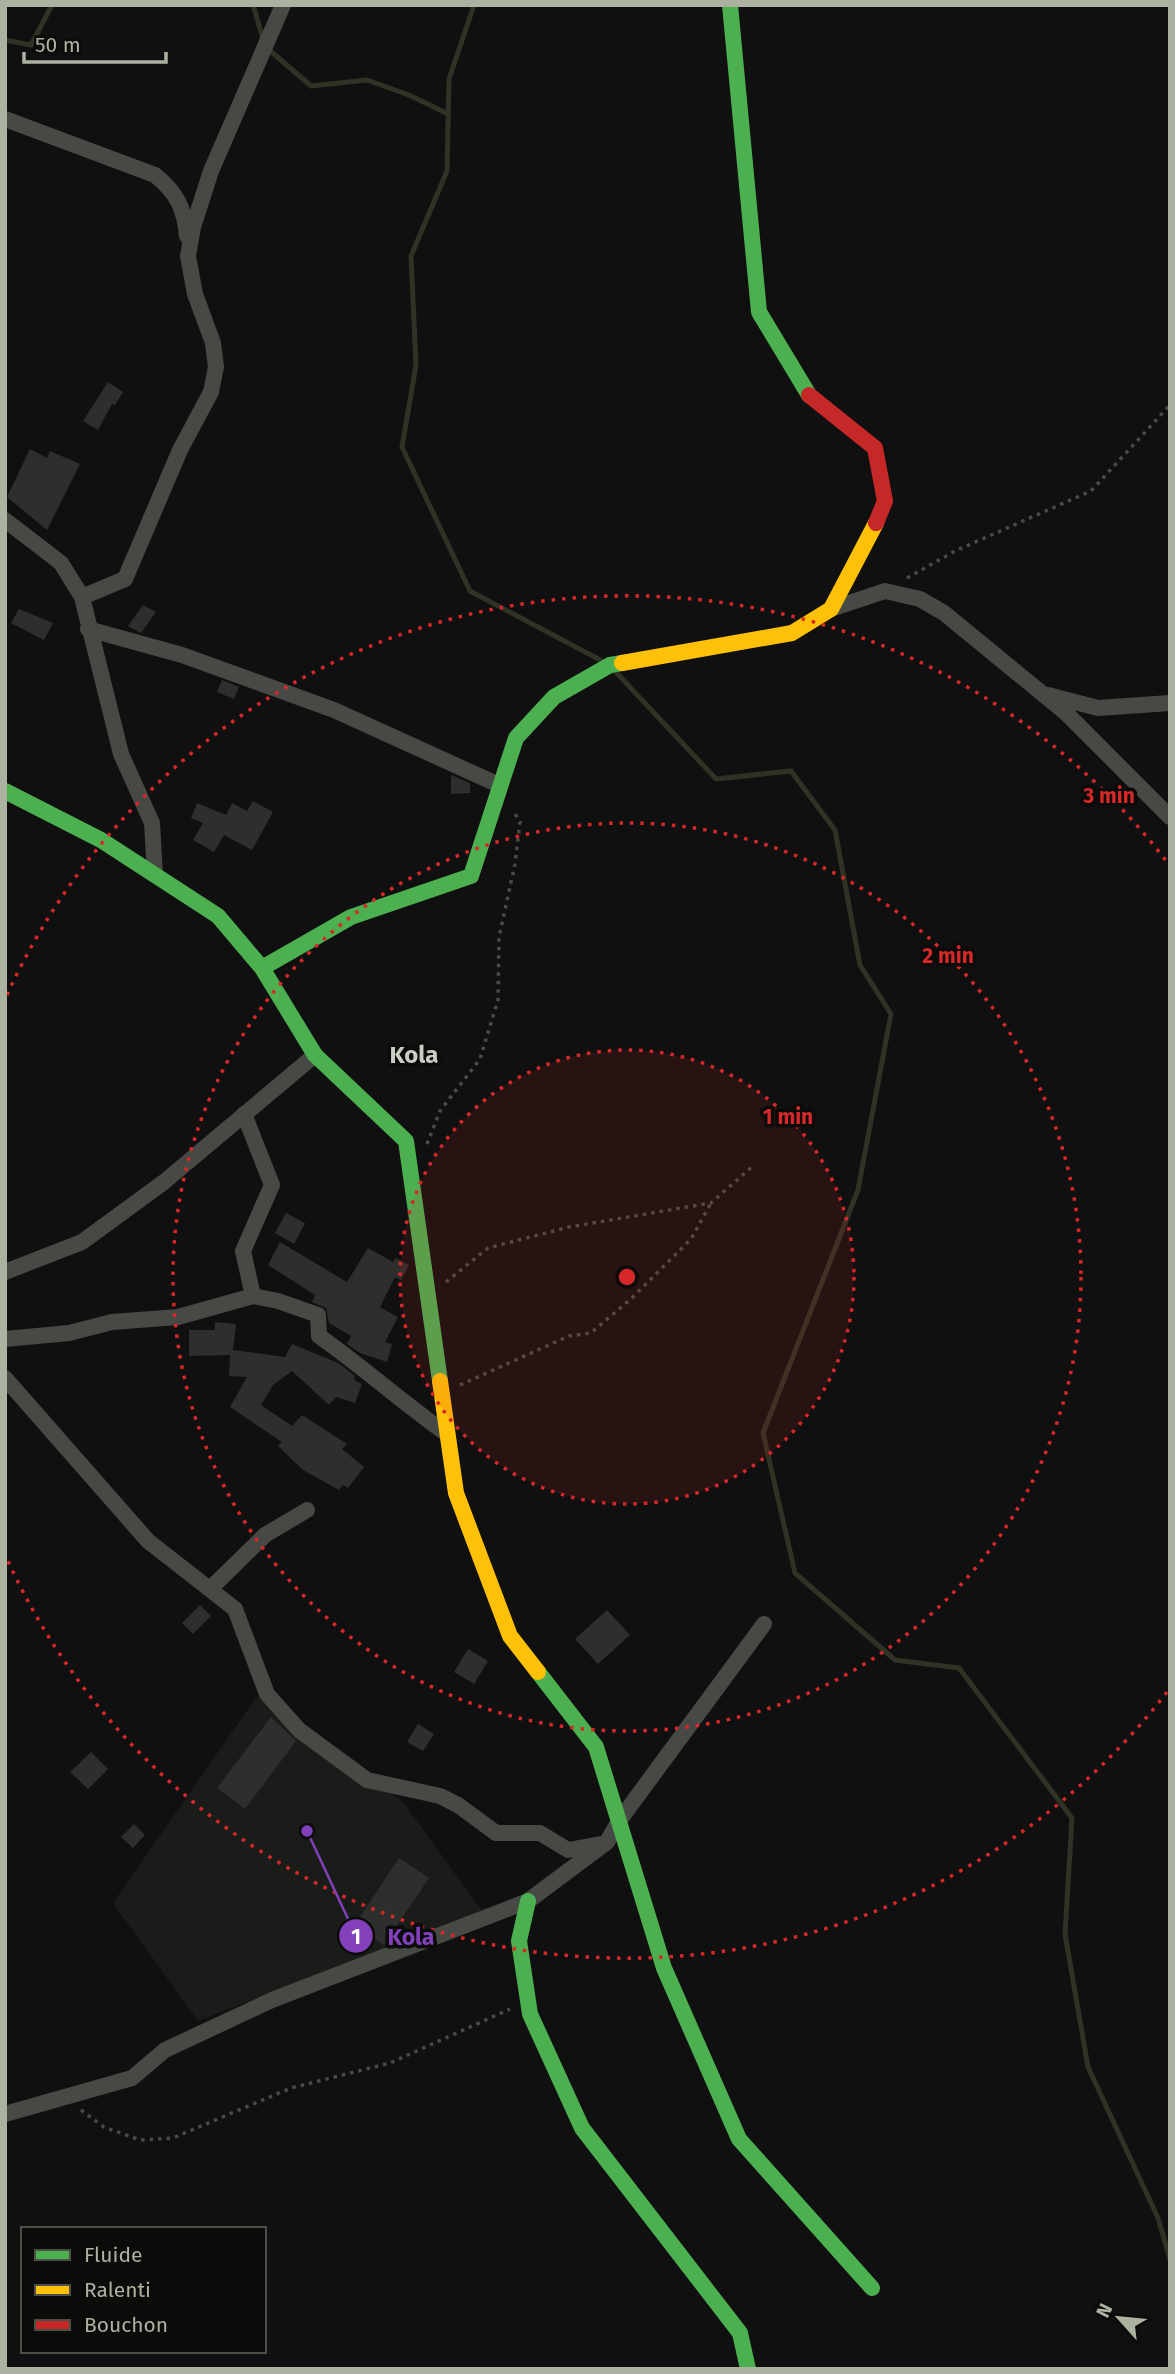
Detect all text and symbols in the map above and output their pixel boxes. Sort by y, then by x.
scale bar [24,21,166,65]
text: 50 m [35,32,81,58]
text: 3 min [1082,783,1135,809]
text: 2 min [922,943,974,969]
district label: Kola [390,1041,438,1069]
text: 1 min [763,1104,813,1130]
centre of rings [615,1265,639,1289]
callout: Kola [338,1914,448,1958]
text: Kola [388,1923,434,1951]
text: 1 [351,1924,361,1950]
legend [21,2227,266,2353]
text: Fluide [84,2242,142,2268]
text: Ralenti [84,2277,151,2303]
north arrow [1084,2283,1154,2353]
text: N [1091,2300,1117,2321]
text: Bouchon [84,2312,168,2338]

